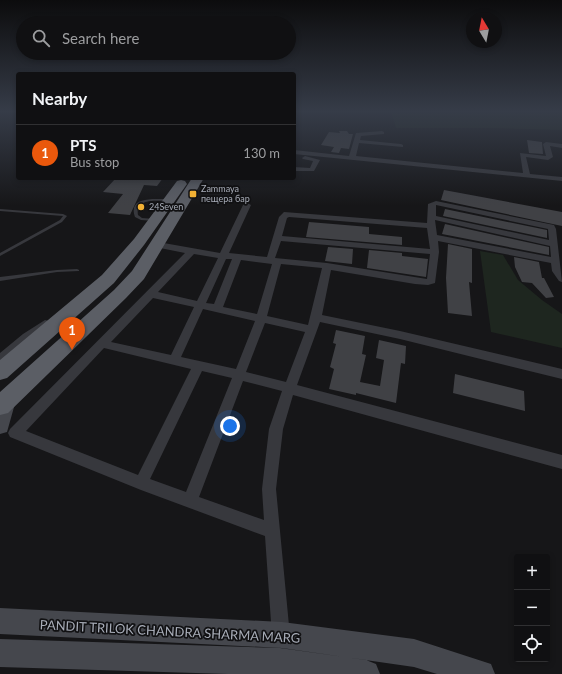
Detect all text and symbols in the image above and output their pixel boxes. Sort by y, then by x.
north arrow [466,12,502,48]
search box [16,16,296,60]
icon: search [30,27,52,49]
text: Search here [62,29,139,47]
text: Nearby [32,88,87,109]
text: PTS [70,136,97,154]
text: 1 [41,145,49,161]
text: 130 m [243,145,280,161]
text: Bus stop [70,154,119,170]
place label: Zammaya пещера бар [201,183,250,204]
marker: Zammaya пещера бар [188,189,198,199]
place label: 24Seven [149,201,183,212]
marker: 24Seven [136,202,146,212]
pin: 1 [59,317,85,350]
your location [220,416,240,436]
map controls [514,554,550,662]
button: + [514,554,550,590]
button: − [514,590,550,626]
street label: PANDIT TRILOK CHANDRA SHARMA MARG [39,616,301,646]
button: locate [514,626,550,662]

